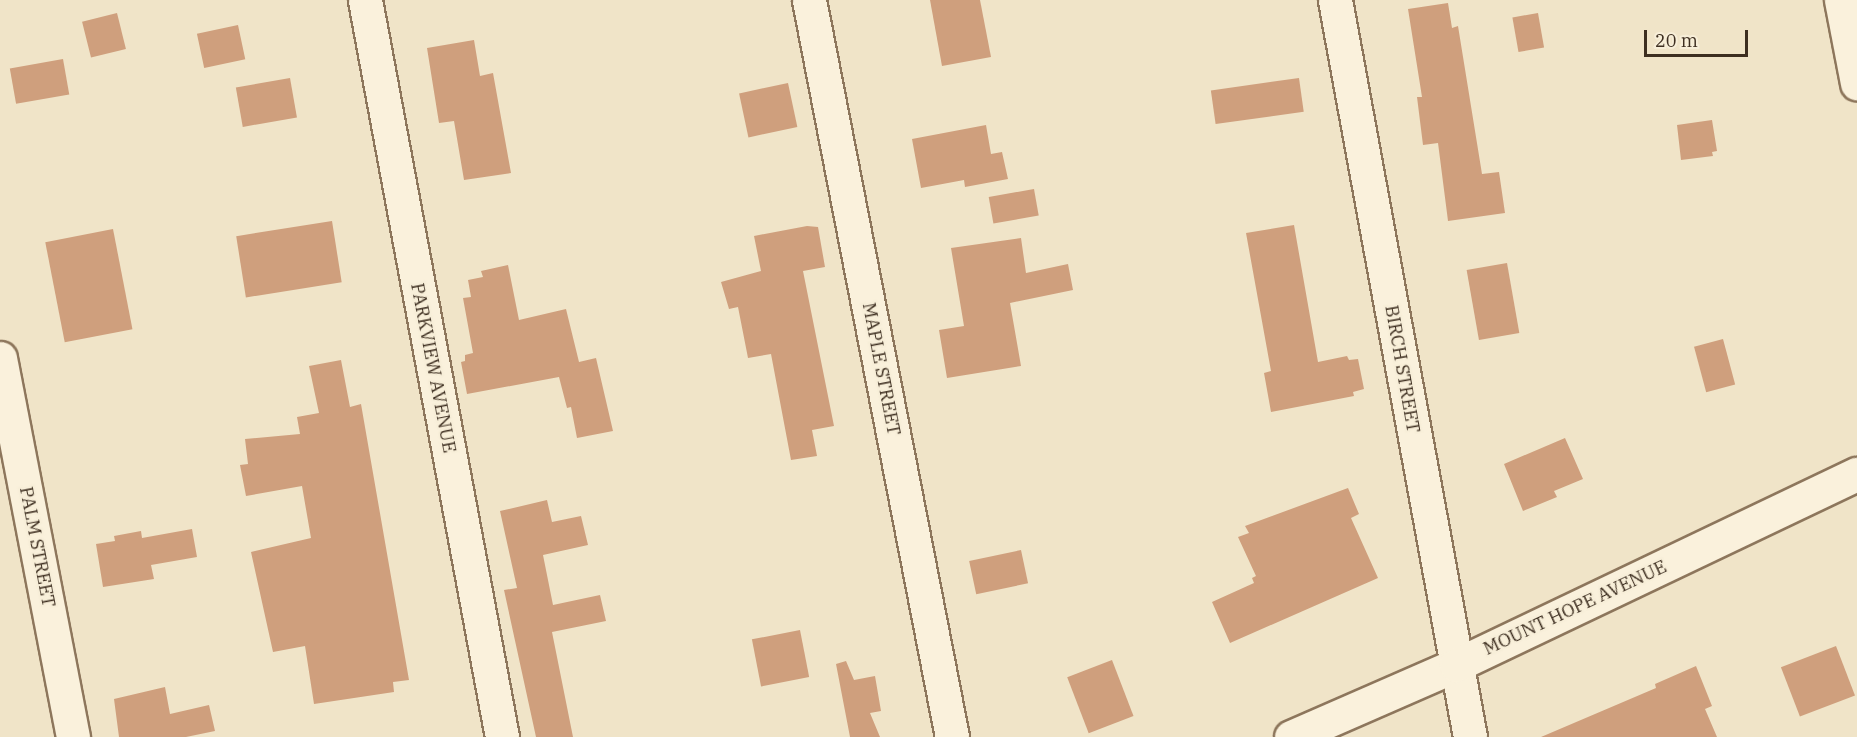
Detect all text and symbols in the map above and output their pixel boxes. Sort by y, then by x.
scale bar [1647,18,1750,56]
text: 20 m [1655,29,1698,52]
street label: PARKVIEW AVENUE [406,281,460,455]
street label: MAPLE STREET [858,301,904,437]
street label: BIRCH STREET [1380,303,1424,435]
street label: PALM STREET [15,485,59,609]
street label: MOUNT HOPE AVENUE [1480,556,1670,660]

